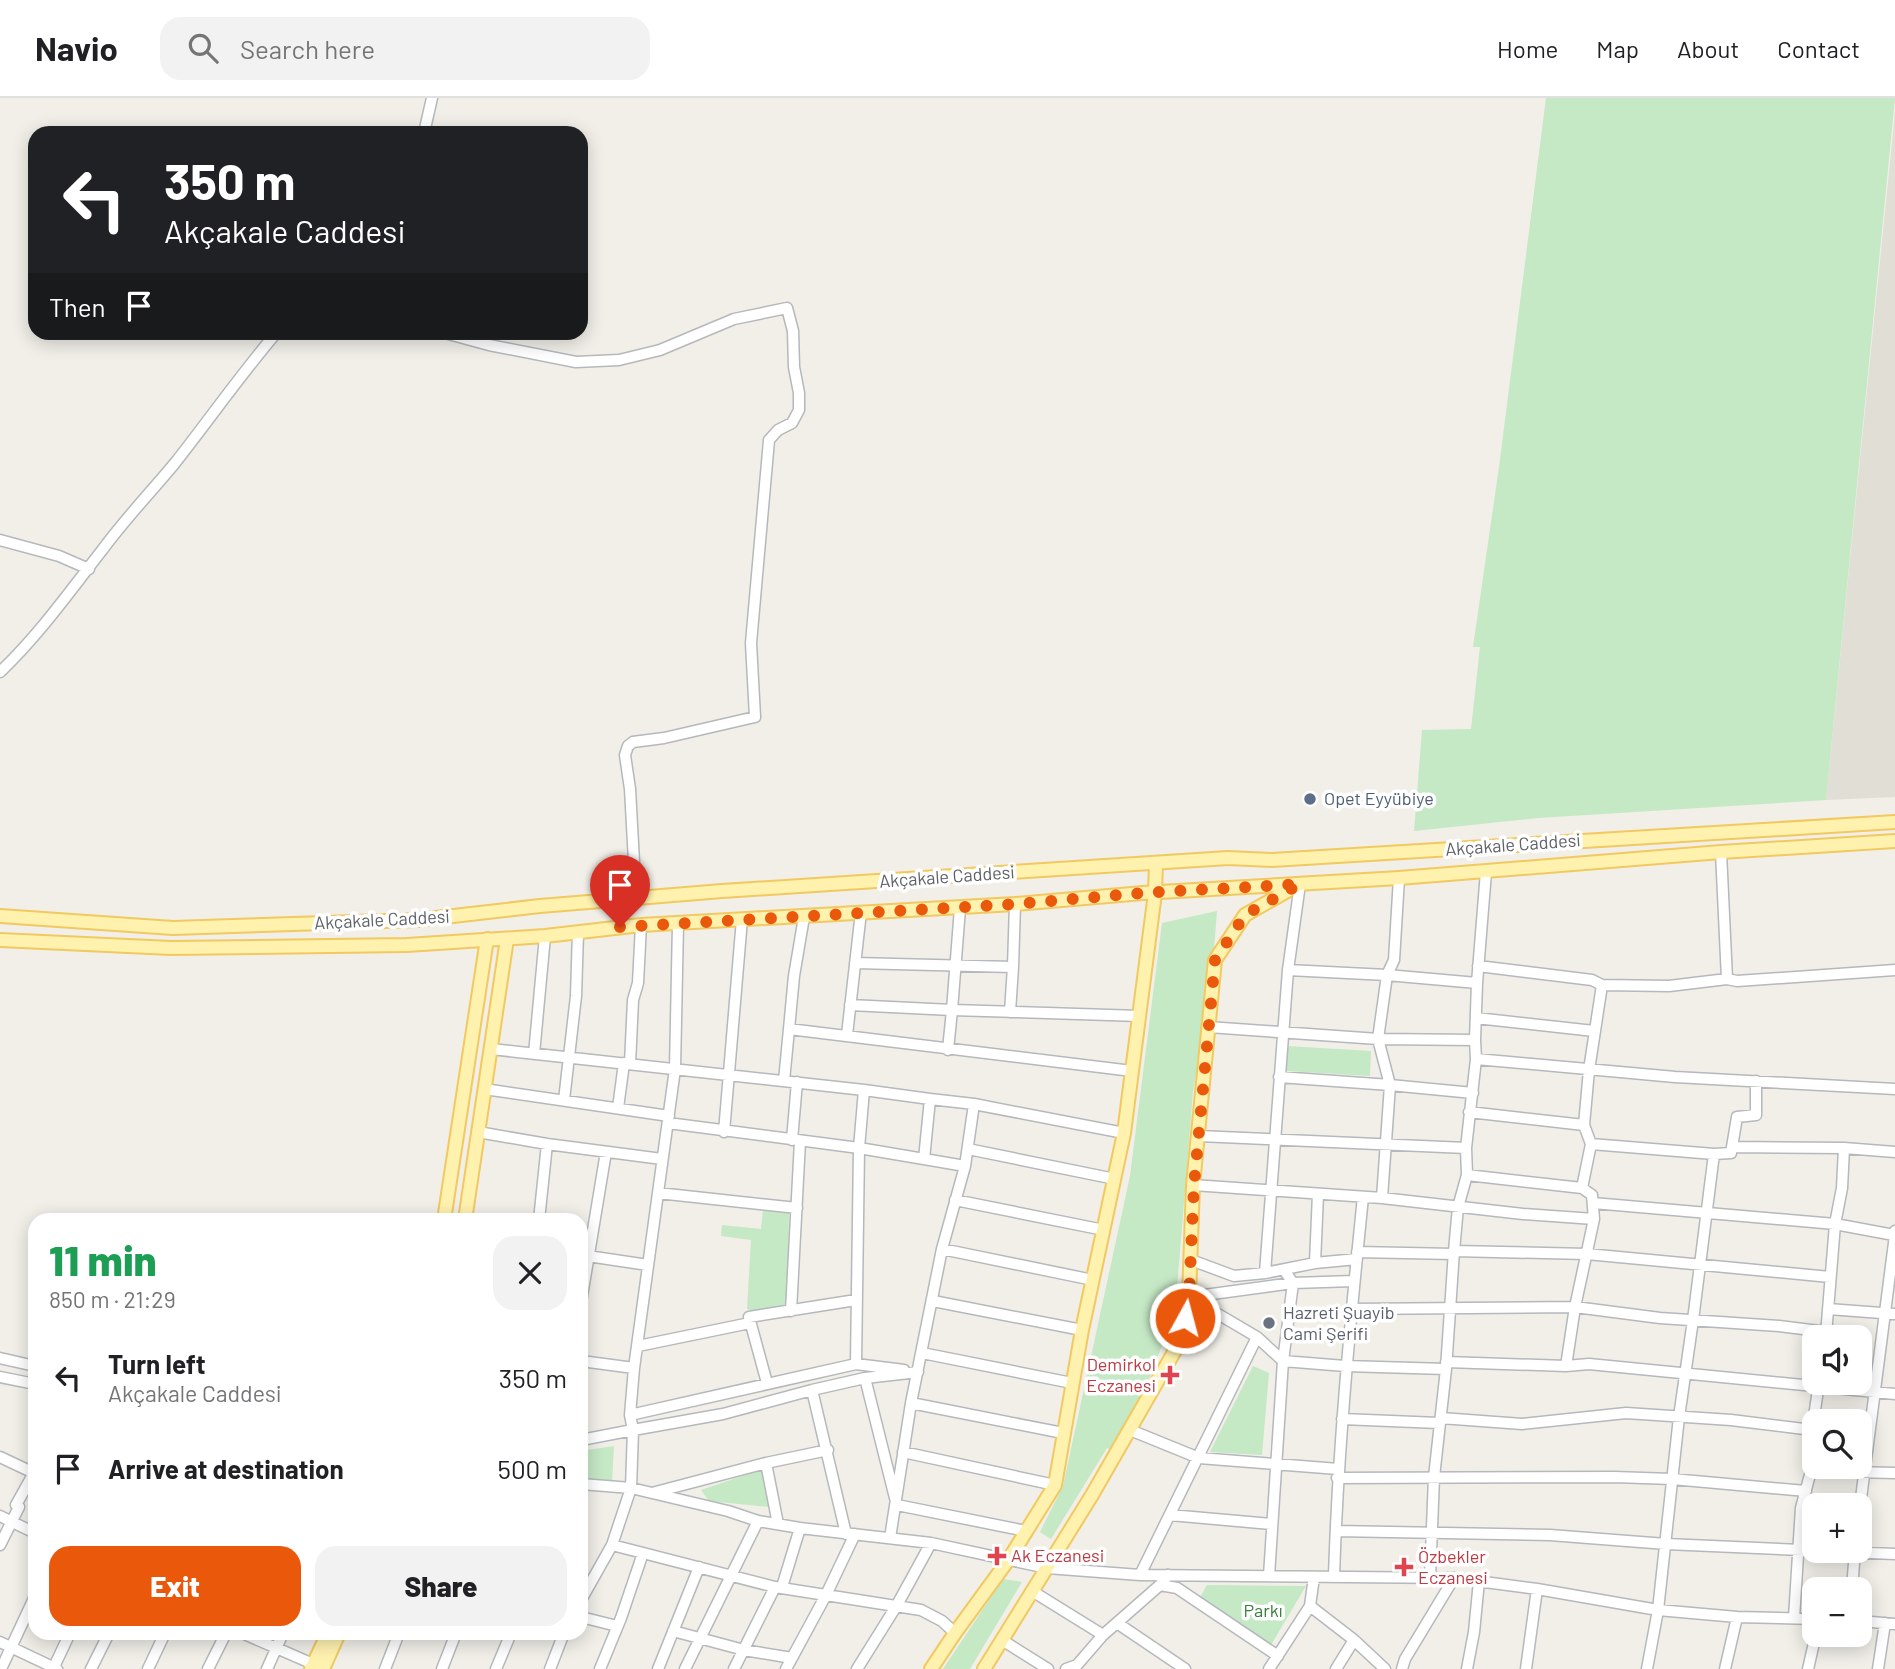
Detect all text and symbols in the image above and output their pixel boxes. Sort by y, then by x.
search box [160,17,650,80]
text: Navio [35,28,118,68]
icon: search [184,29,222,67]
text: Search here [240,33,375,64]
text: Home [1497,34,1558,63]
text: Map [1596,34,1639,63]
text: About [1677,34,1739,63]
text: Contact [1777,34,1860,63]
text: 350 m [164,151,296,210]
icon: left [49,154,140,245]
text: Akçakale Caddesi [164,211,406,249]
icon: arrive [120,287,158,325]
text: Then [49,291,106,322]
place label: Opet Eyyübiye [1324,787,1434,809]
marker: Opet Eyyübiye [1302,791,1318,807]
street label: Akçakale Caddesi [1444,828,1581,860]
pin [590,855,650,927]
street label: Akçakale Caddesi [878,860,1015,892]
icon: arrive [601,866,639,904]
street label: Akçakale Caddesi [314,904,450,934]
text: 11 min [49,1234,157,1284]
button: close [493,1236,567,1310]
position arrow [1148,1281,1222,1355]
text: 850 m · 21:29 [49,1285,176,1313]
place label: Hazreti Şuayib Cami Şerifi [1283,1301,1395,1344]
marker: Hazreti Şuayib Cami Şerifi [1261,1315,1277,1331]
map controls [1802,1325,1872,1647]
button: sound [1802,1325,1872,1395]
text: Turn left [108,1348,206,1379]
place label: Demirkol Eczanesi [1086,1353,1156,1396]
icon: left [49,1359,87,1397]
text: 350 m [499,1362,567,1393]
marker: Demirkol Eczanesi [1162,1367,1178,1383]
text: Akçakale Caddesi [108,1379,282,1407]
button: search [1802,1409,1872,1479]
icon: arrive [49,1450,87,1488]
text: Arrive at destination [108,1453,344,1484]
text: 500 m [498,1453,567,1484]
button: + [1802,1493,1872,1563]
place label: Ak Eczanesi [1011,1544,1104,1566]
place label: Özbekler Eczanesi [1418,1545,1488,1588]
button: Exit [49,1546,301,1626]
button: Share [315,1546,567,1626]
marker: Ak Eczanesi [989,1548,1005,1564]
marker: Özbekler Eczanesi [1396,1559,1412,1575]
button: − [1802,1577,1872,1647]
park label: Parkı [1243,1599,1283,1621]

